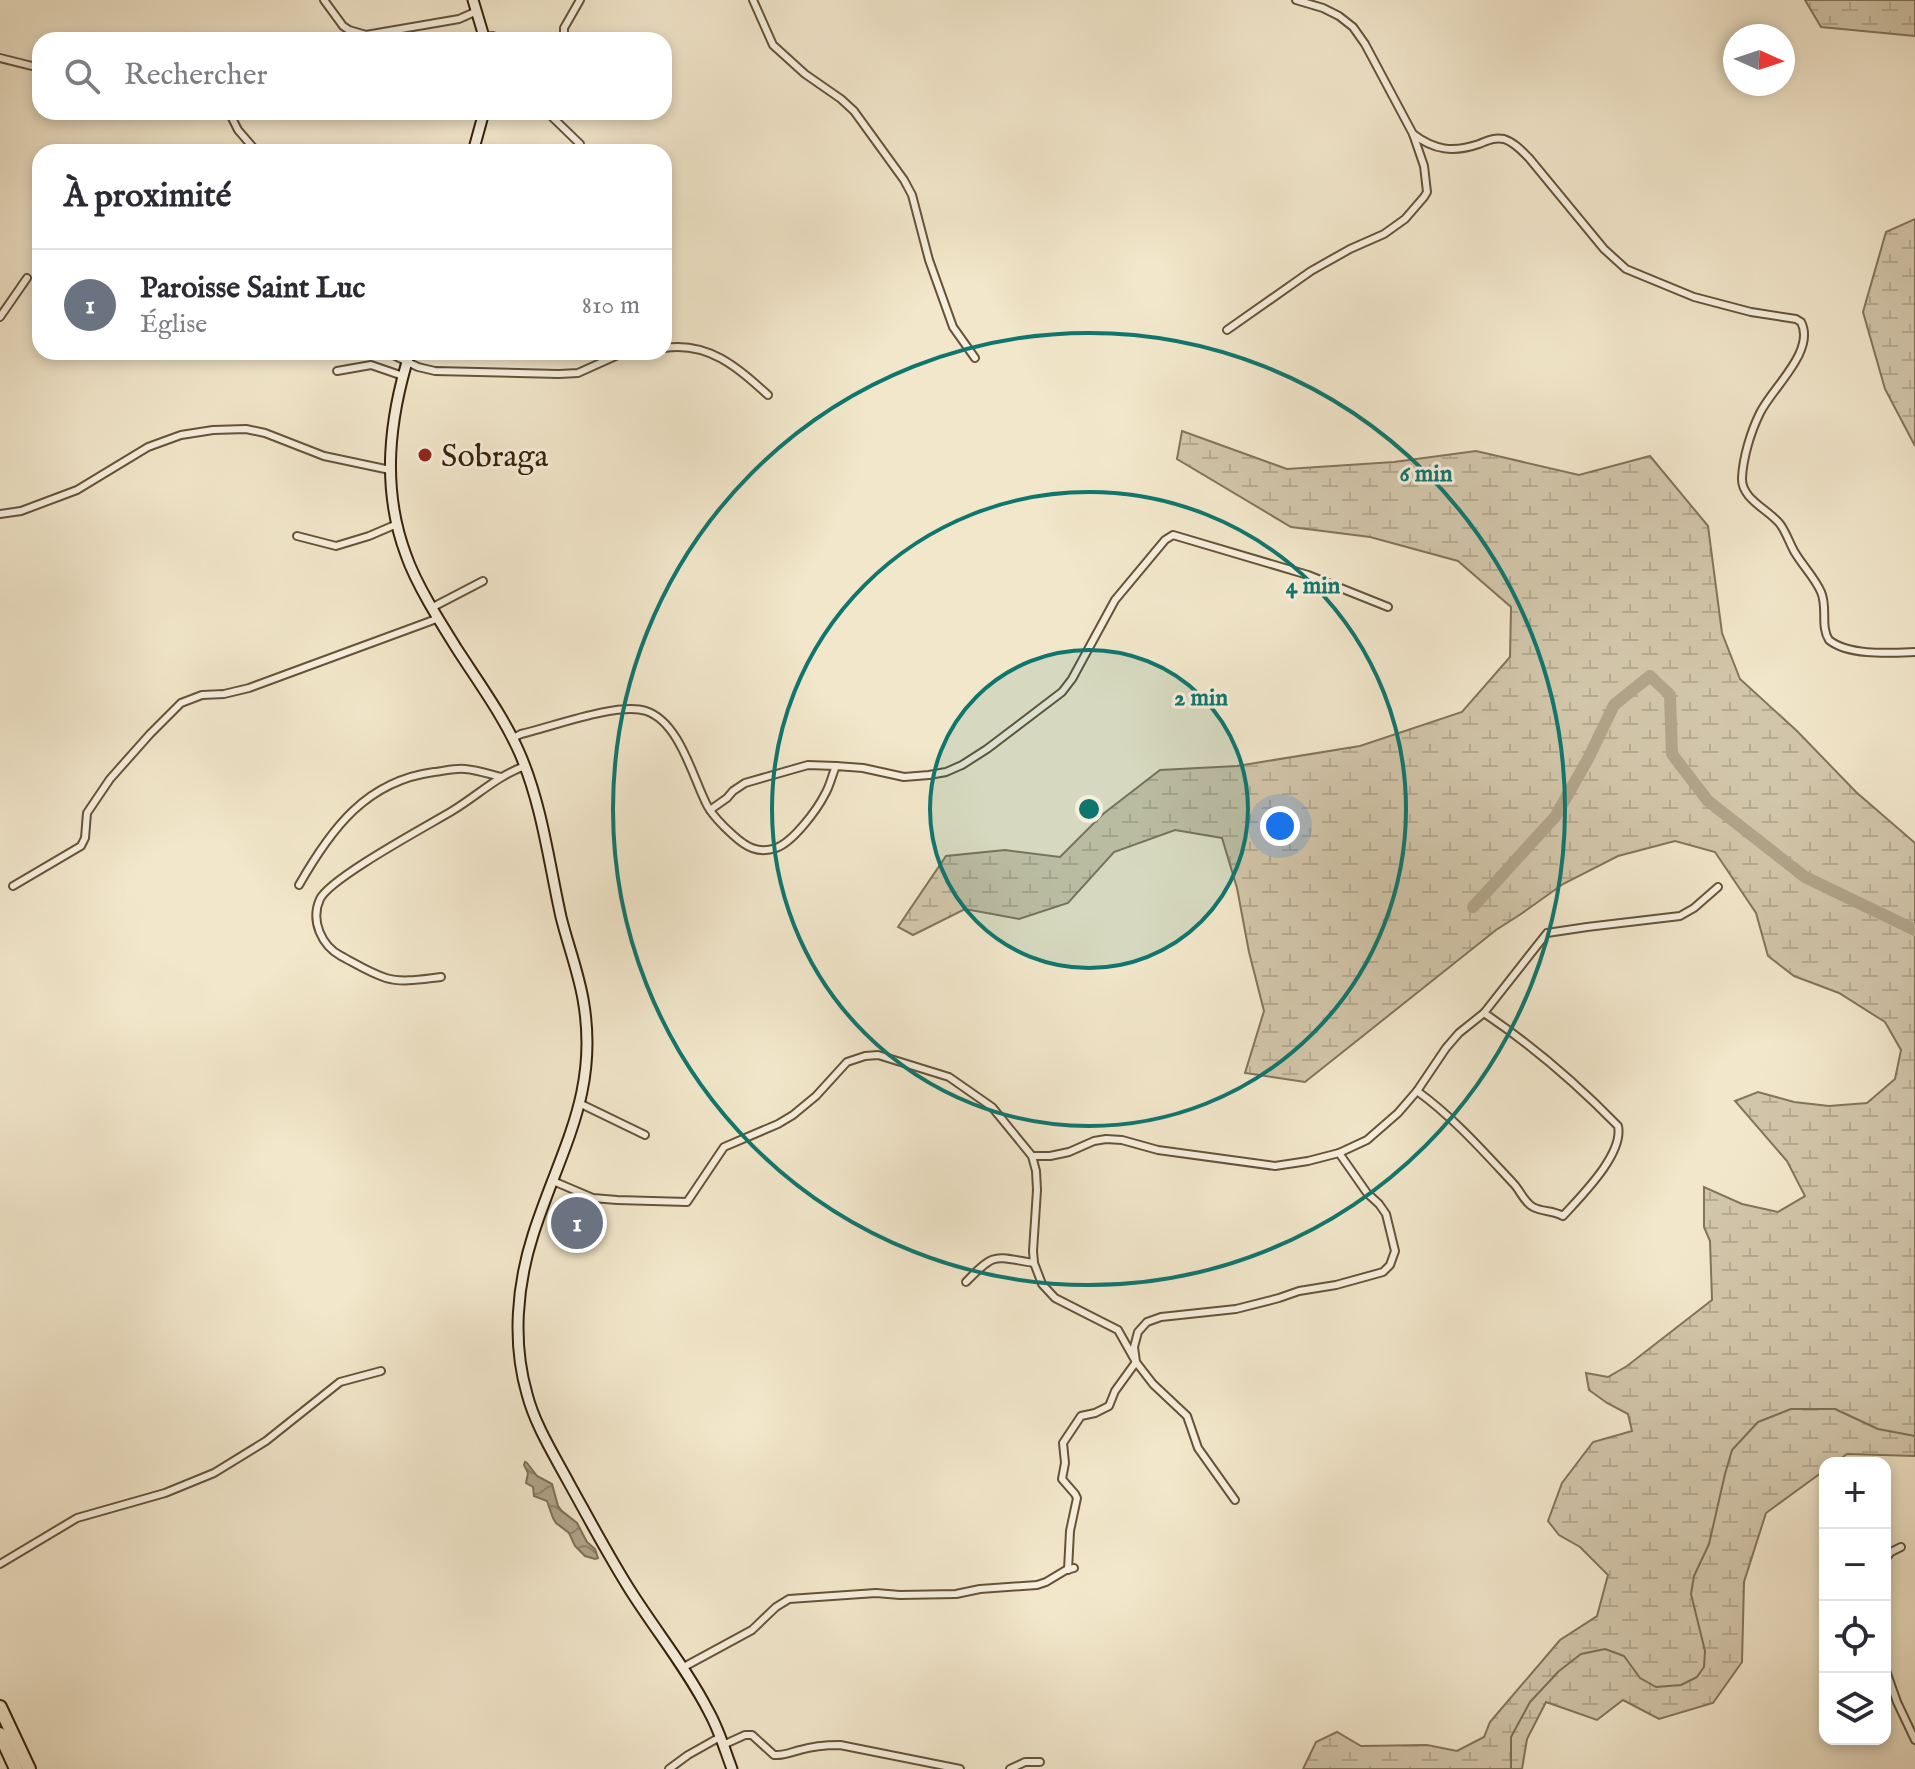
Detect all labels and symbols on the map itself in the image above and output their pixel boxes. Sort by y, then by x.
north arrow [1723,24,1795,96]
place label: Sobraga [441,437,549,478]
marker: Sobraga [416,446,434,464]
text: 6 min [1399,459,1453,490]
text: 4 min [1286,571,1341,602]
text: 2 min [1174,683,1228,714]
centre of rings [1075,795,1103,823]
your location [1260,806,1300,846]
pin: 1 [551,1193,603,1253]

